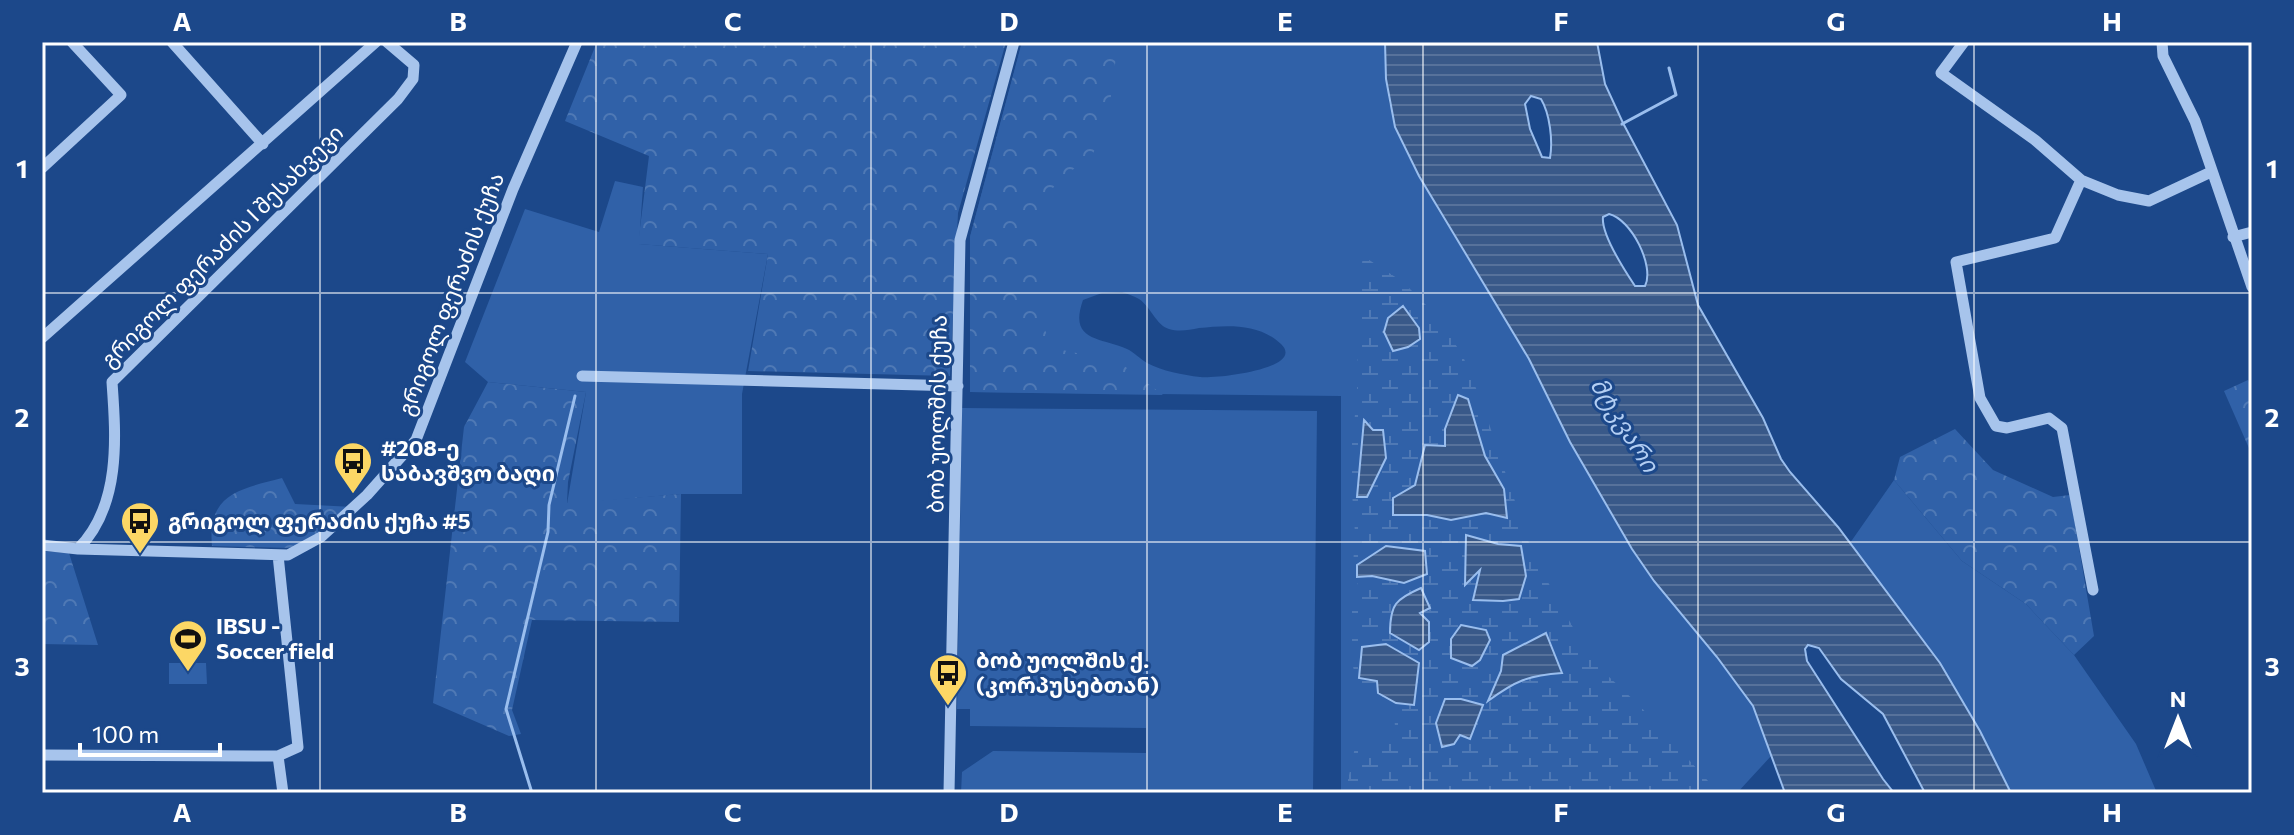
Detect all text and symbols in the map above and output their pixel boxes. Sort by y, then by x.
text: A [173,5,192,36]
text: B [449,5,467,36]
text: C [724,5,742,36]
text: D [999,5,1019,36]
text: E [1277,5,1293,36]
text: F [1553,5,1569,36]
text: G [1827,5,1845,36]
text: H [2102,5,2122,36]
street label: გრიგოლ ფერაძის I შესახვევი [95,119,349,373]
text: 1 [16,152,28,183]
text: 1 [2266,152,2278,183]
street label: გრიგოლ ფერაძის ქუჩა [392,169,510,419]
street label: ბობ უოლშის ქუჩა [921,315,953,513]
water label: მტკვარი [1584,372,1666,478]
text: 2 [15,401,29,432]
text: 2 [2265,401,2279,432]
place label: #208-ე საბავშვო ბაღი [381,434,555,487]
bus stop icon: #208-ე საბავშვო ბაღი [332,440,374,495]
bus stop icon: გრიგოლ ფერაძის ქუჩა #5 [119,500,161,555]
place label: გრიგოლ ფერაძის ქუჩა #5 [168,507,471,535]
place label: IBSU - Soccer field [216,612,334,664]
sports icon: IBSU - Soccer field [167,618,209,673]
place label: ბობ უოლშის ქ. (კორპუსებთან) [976,646,1159,698]
text: 3 [14,650,30,681]
text: 3 [2264,650,2280,681]
bus stop icon: ბობ უოლშის ქ. (კორპუსებთან) [927,652,969,707]
north arrow [2138,679,2218,759]
text: N [2170,685,2186,712]
scale bar [80,707,220,757]
text: 100 m [92,719,159,748]
text: A [173,796,192,827]
text: B [449,796,467,827]
text: C [724,796,742,827]
text: D [999,796,1019,827]
text: E [1277,796,1293,827]
text: F [1553,796,1569,827]
text: G [1827,796,1845,827]
text: H [2102,796,2122,827]

